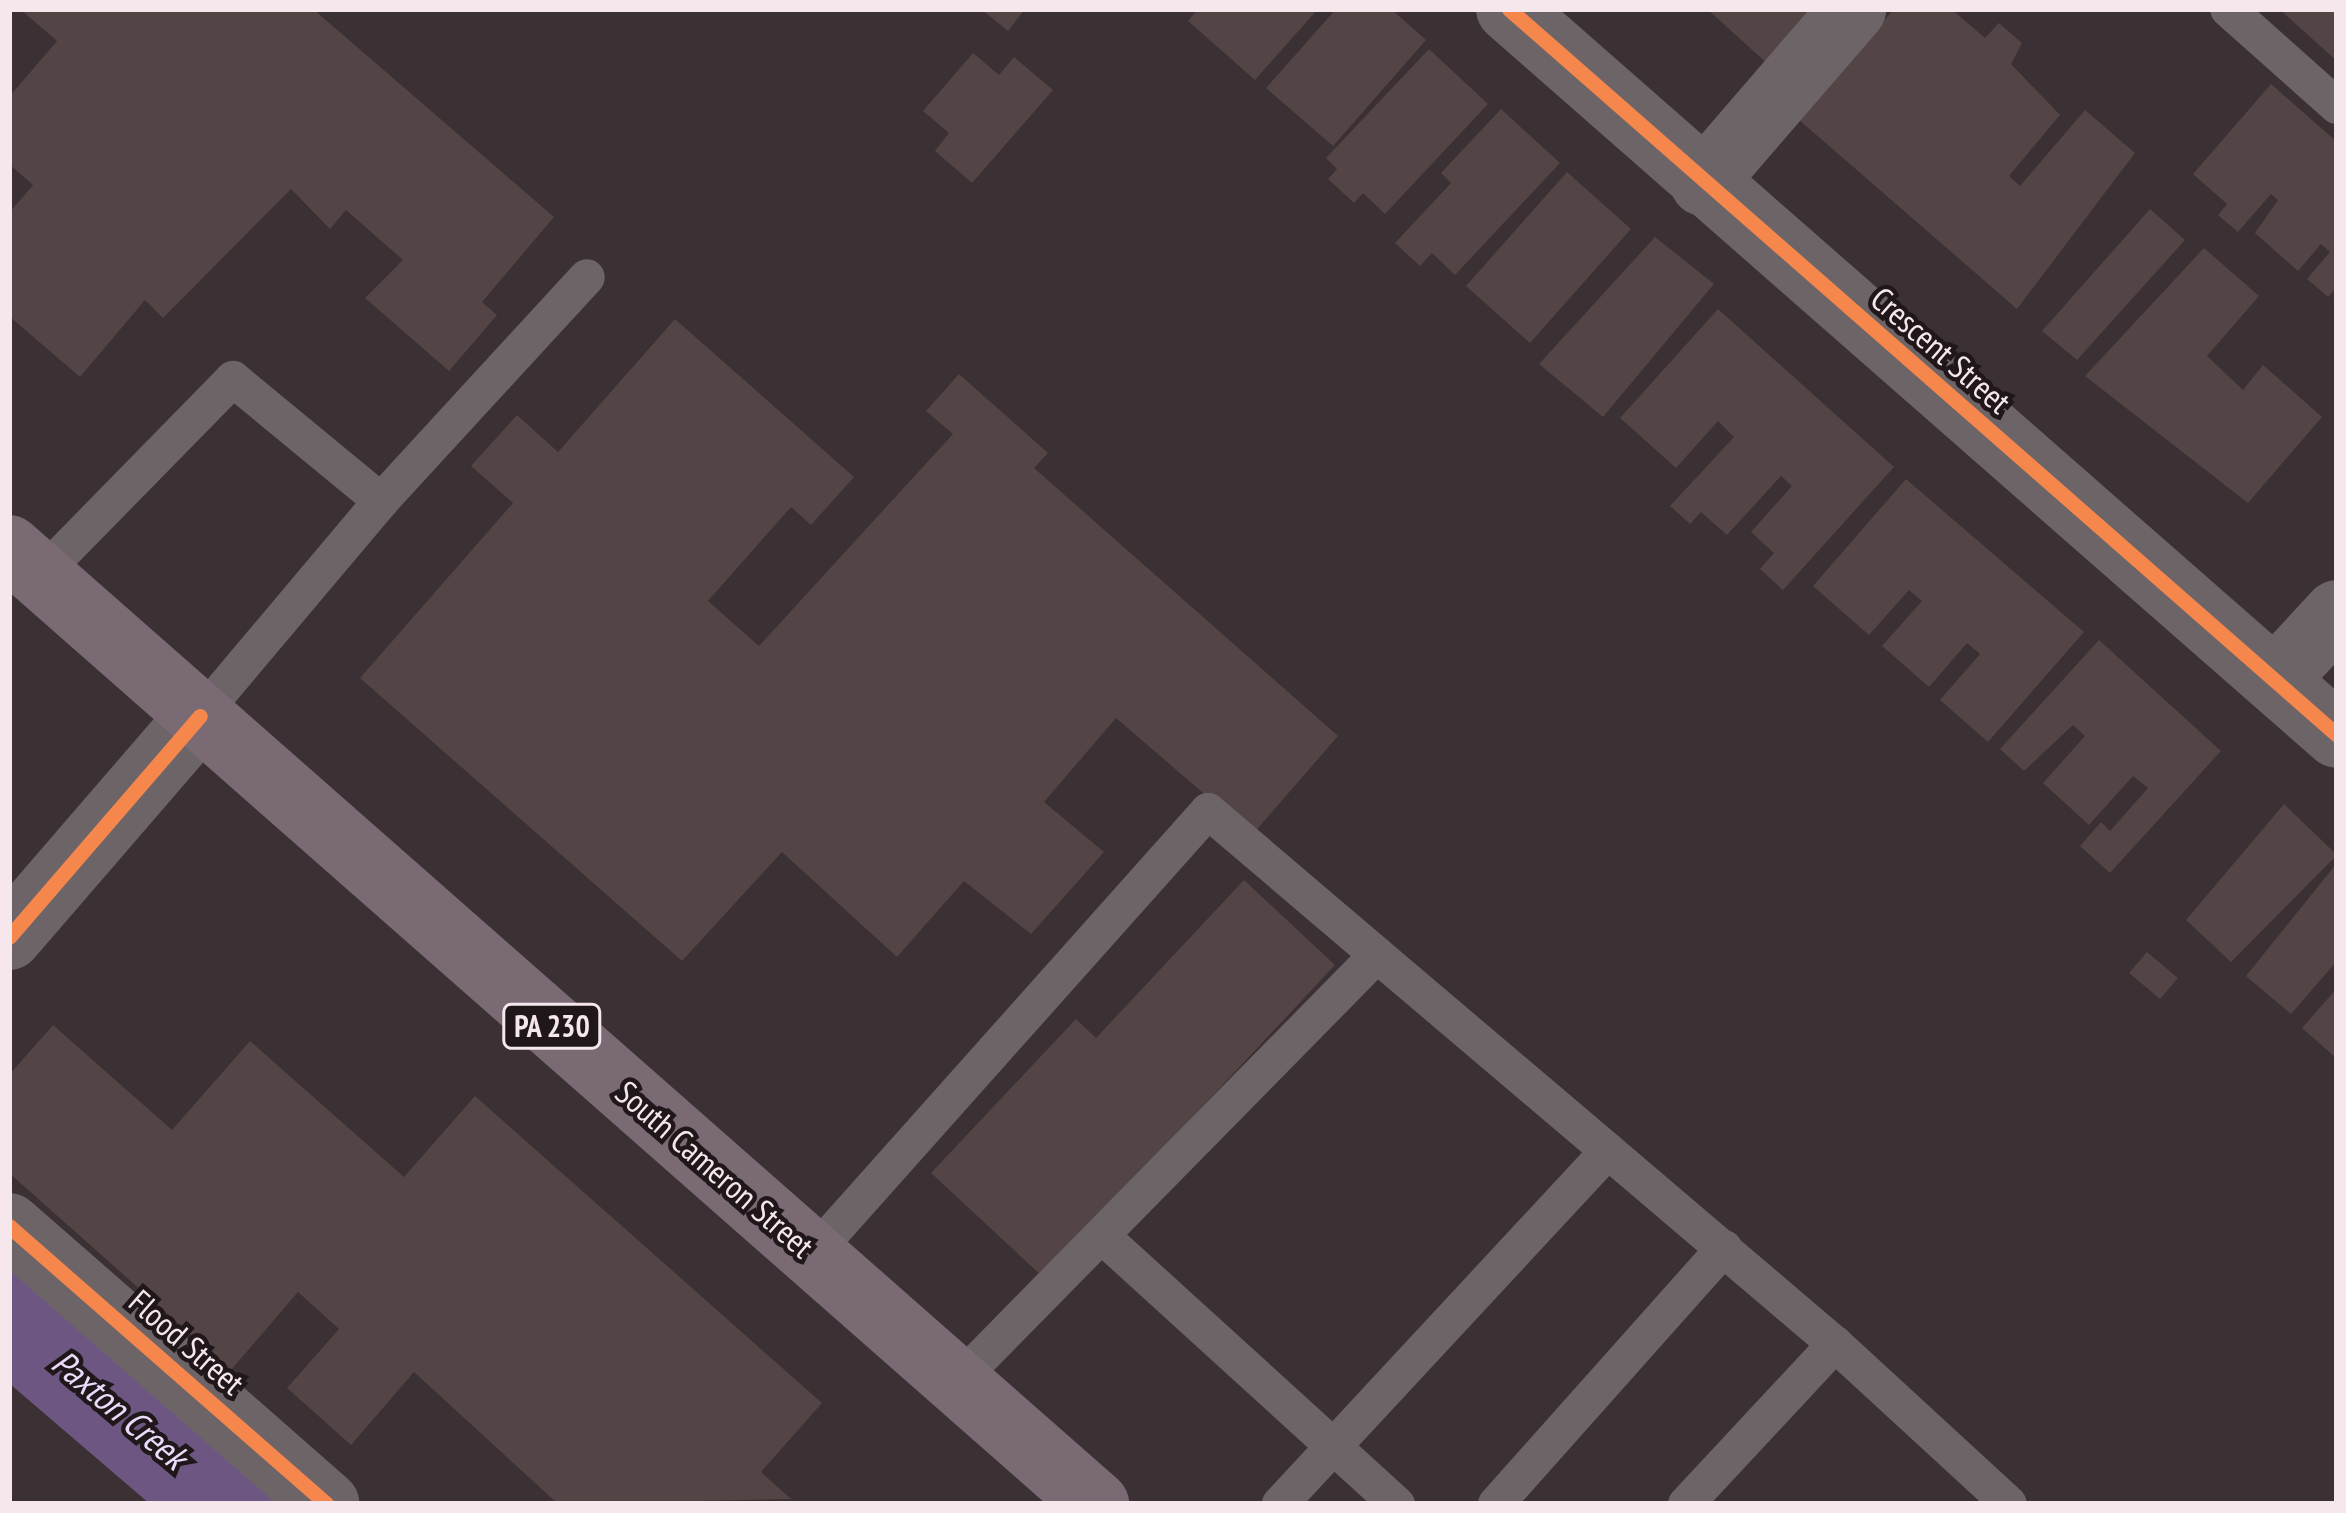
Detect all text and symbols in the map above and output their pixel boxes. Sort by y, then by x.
street label: Crescent Street [1863,279,2019,421]
road number: PA 230 [501,1002,603,1050]
street label: South Cameron Street [608,1072,822,1266]
street label: Flood Street [121,1281,253,1403]
water label: Paxton Creek [44,1340,196,1478]

